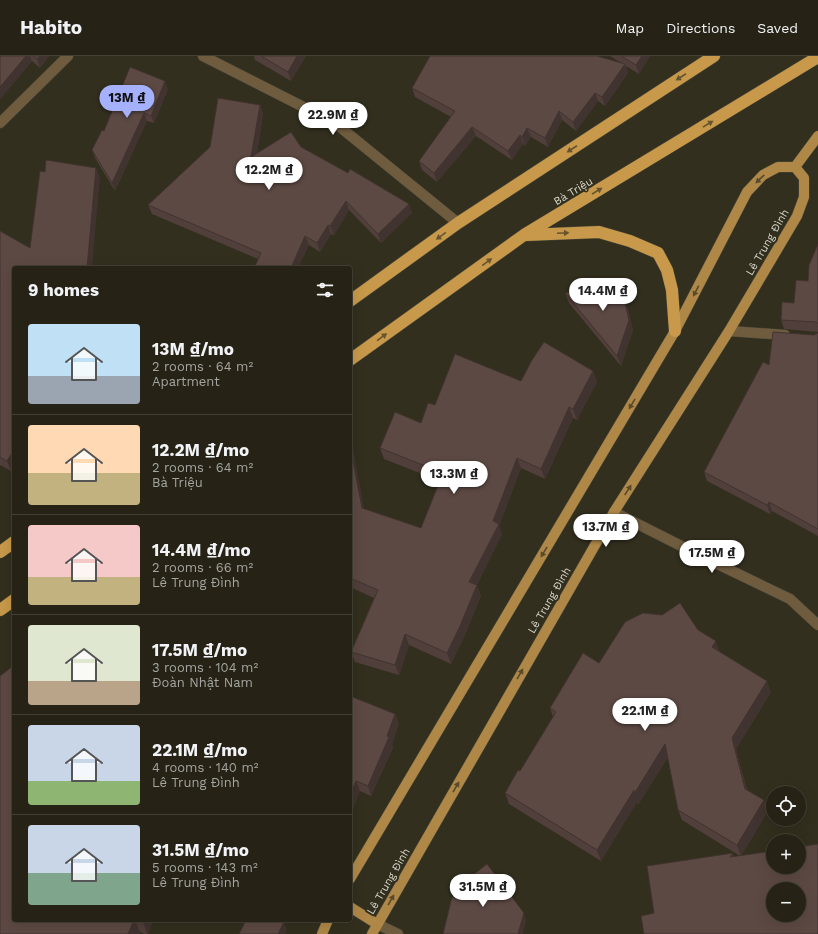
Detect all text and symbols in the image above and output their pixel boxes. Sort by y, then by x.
text: Habito [20,16,82,39]
text: Map [616,20,644,36]
text: Directions [666,20,735,36]
text: Saved [757,20,798,36]
one-way arrow [675,74,687,81]
pin: 13M ₫ [99,85,155,119]
text: 13M ₫ [108,90,146,105]
pin: 22.9M ₫ [296,102,370,136]
text: 22.9M ₫ [307,107,359,122]
one-way arrow [702,120,714,127]
one-way arrow [567,145,578,152]
pin: 12.2M ₫ [232,157,306,191]
text: 12.2M ₫ [245,162,293,177]
one-way arrow [755,174,765,183]
street label: Bà Triệu [551,175,595,208]
one-way arrow [591,188,603,195]
street label: Lê Trung Đình [743,207,792,278]
one-way arrow [557,230,569,237]
one-way arrow [435,232,446,240]
one-way arrow [482,257,493,266]
pin: 14.4M ₫ [566,278,640,312]
icon: filters [314,279,336,301]
text: 9 homes [28,280,99,300]
text: 14.4M ₫ [578,283,628,298]
one-way arrow [693,285,699,297]
one-way arrow [376,333,387,341]
text: 13M ₫/mo [152,339,234,359]
icon: home [60,340,108,388]
text: 2 rooms · 64 m² [152,359,253,374]
text: Apartment [152,374,220,389]
one-way arrow [629,398,636,410]
text: 12.2M ₫/mo [152,440,249,460]
icon: home [60,441,108,489]
text: 2 rooms · 64 m² [152,460,253,475]
pin: 13.3M ₫ [417,461,491,495]
text: 13.3M ₫ [430,466,478,481]
text: Bà Triệu [152,475,203,490]
one-way arrow [624,484,632,495]
pin: 13.7M ₫ [569,514,643,548]
text: 13.7M ₫ [582,519,630,534]
text: 14.4M ₫/mo [152,540,251,560]
pin: 17.5M ₫ [675,540,749,574]
icon: home [60,541,108,589]
text: 17.5M ₫ [688,545,736,560]
one-way arrow [541,546,548,558]
text: 2 rooms · 66 m² [152,560,253,575]
street label: Lê Trung Đình [525,565,574,636]
text: Lê Trung Đình [152,575,240,590]
text: 17.5M ₫/mo [152,640,247,660]
icon: home [60,641,108,689]
text: 3 rooms · 104 m² [152,660,258,675]
one-way arrow [517,669,524,680]
text: Đoàn Nhật Nam [152,675,253,690]
pin: 22.1M ₫ [608,698,682,732]
text: 22.1M ₫ [621,703,669,718]
text: 22.1M ₫/mo [152,740,247,760]
icon: home [60,741,108,789]
text: 4 rooms · 140 m² [152,760,259,775]
text: Lê Trung Đình [152,775,240,790]
one-way arrow [452,781,459,793]
map controls [766,786,806,922]
button: locate [766,786,806,826]
button: + [766,834,806,874]
text: 31.5M ₫/mo [152,840,249,860]
icon: home [60,841,108,889]
street label: Lê Trung Đình [364,846,413,917]
text: 5 rooms · 143 m² [152,860,258,875]
pin: 31.5M ₫ [446,874,520,908]
text: Lê Trung Đình [152,875,240,890]
text: 31.5M ₫ [459,879,507,894]
button: − [766,882,806,922]
one-way arrow [387,894,394,906]

